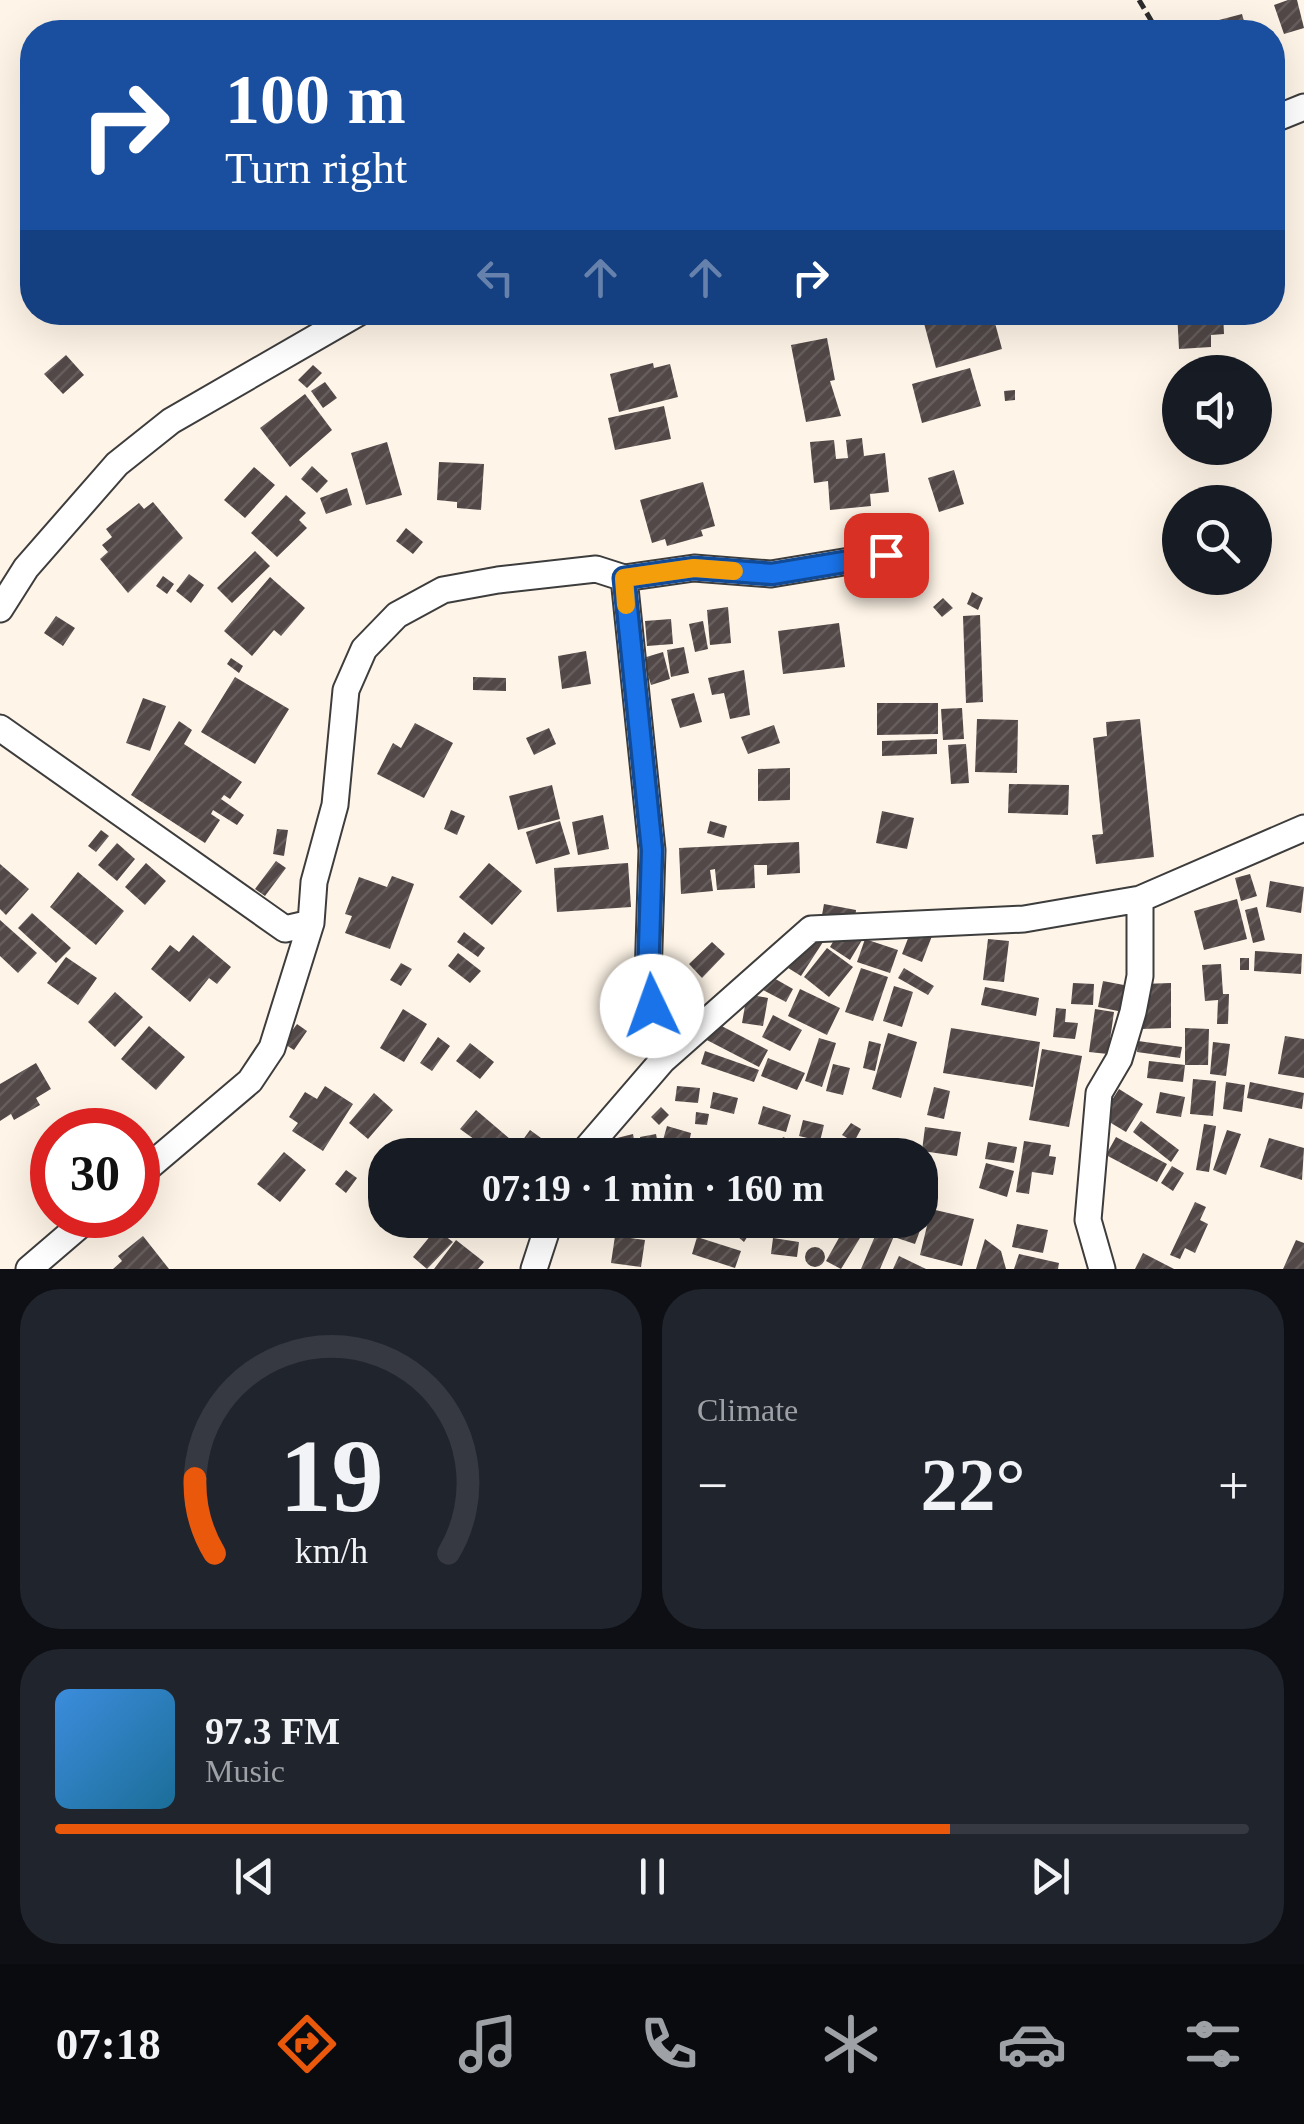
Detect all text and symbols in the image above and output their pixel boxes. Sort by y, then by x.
icon: right [60,60,190,190]
text: 100 m [225,61,406,138]
text: Turn right [225,143,407,193]
icon: left [468,250,523,305]
icon: ahead [573,250,628,305]
icon: ahead [678,250,733,305]
icon: right [783,250,838,305]
map controls [1162,355,1272,595]
button: sound [1162,355,1272,465]
button: search [1162,485,1272,595]
pin [844,513,929,598]
icon: arrive [859,528,914,583]
position arrow [600,954,704,1058]
speed limit sign: 30 [30,1108,160,1238]
text: 07:19 · 1 min · 160 m [482,1167,824,1209]
text: Climate [697,1392,798,1428]
text: 19 [279,1418,383,1533]
text: 22° [921,1443,1026,1526]
text: − [697,1455,728,1516]
text: + [1218,1455,1249,1516]
text: km/h [294,1531,368,1571]
text: 97.3 FM [205,1710,340,1752]
text: Music [205,1753,285,1789]
icon: previous [227,1849,282,1904]
icon: pause [625,1849,680,1904]
icon: next [1023,1849,1078,1904]
icon: directions [272,2009,342,2079]
icon: music [453,2009,523,2079]
icon: phone [634,2009,704,2079]
icon: climate [816,2009,886,2079]
icon: car [997,2009,1067,2079]
icon: filters [1178,2009,1248,2079]
text: 07:18 [56,2019,161,2069]

